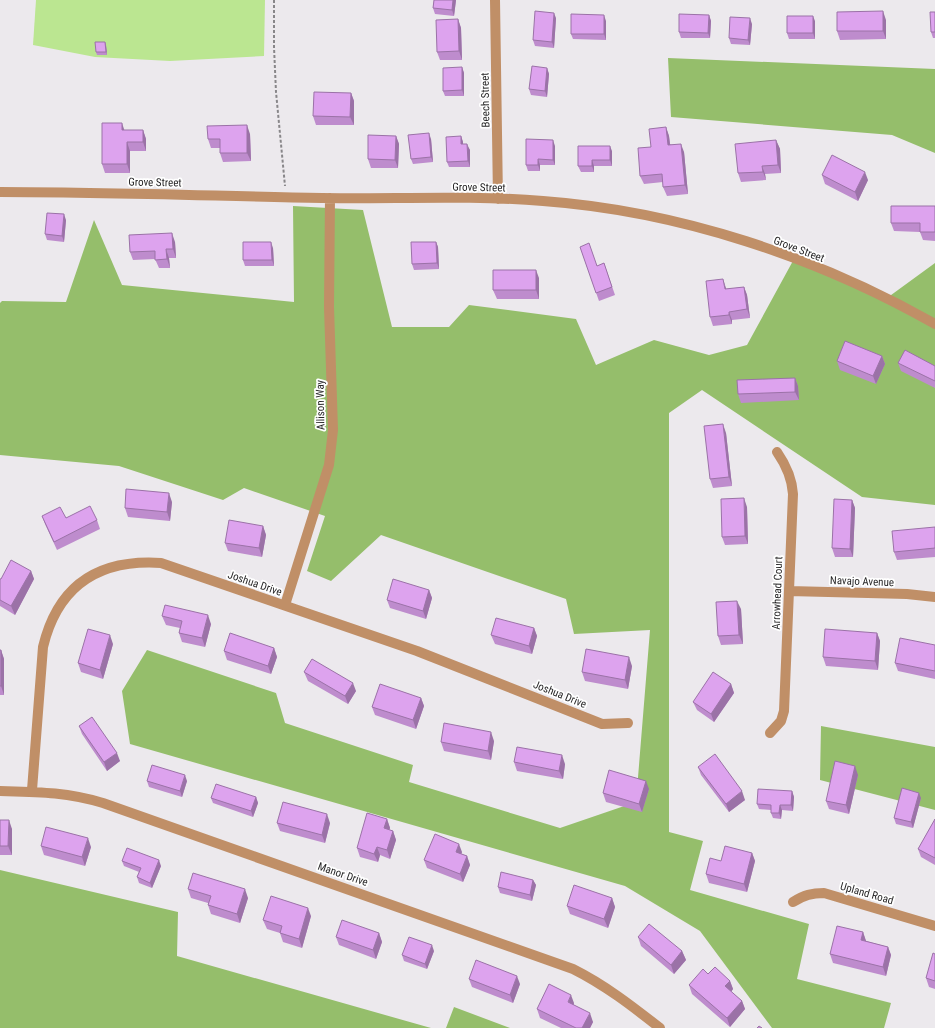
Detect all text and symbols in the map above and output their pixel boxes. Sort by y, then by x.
street label: Beech Street [479,72,492,128]
street label: Grove Street [128,176,182,189]
street label: Grove Street [452,181,506,194]
street label: Grove Street [772,234,826,265]
street label: Allison Way [314,379,327,430]
street label: Arrowhead Court [770,556,785,630]
street label: Joshua Drive [226,568,284,599]
street label: Navajo Avenue [830,574,894,589]
street label: Joshua Drive [531,678,588,711]
street label: Manor Drive [316,860,370,889]
street label: Upland Road [839,880,895,907]

